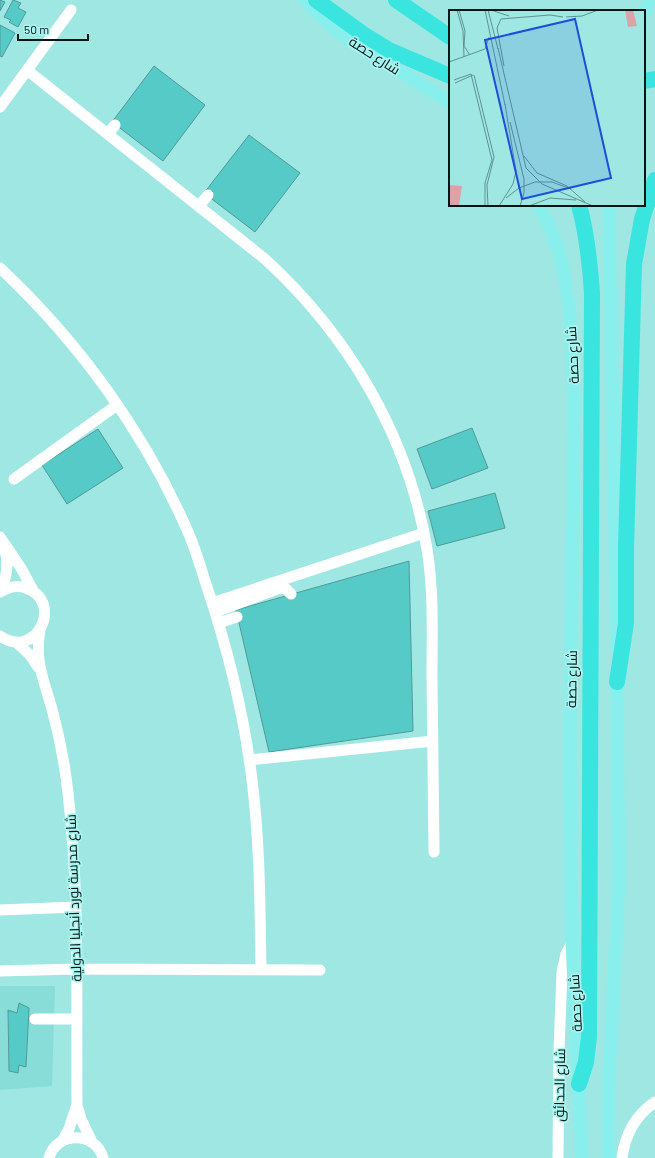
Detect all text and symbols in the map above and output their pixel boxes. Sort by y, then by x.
inset map [449,10,645,206]
scale bar [18,16,88,42]
text: 50 m [24,22,49,36]
street label: شارع حصة [346,32,404,79]
street label: شارع حصة [562,326,583,384]
street label: شارع حصة [562,650,581,708]
street label: شارع مدرسة نورد أنجليا الدولية [62,814,85,982]
street label: شارع حصة [565,974,586,1032]
street label: شارع الحدائق [550,1048,569,1122]

